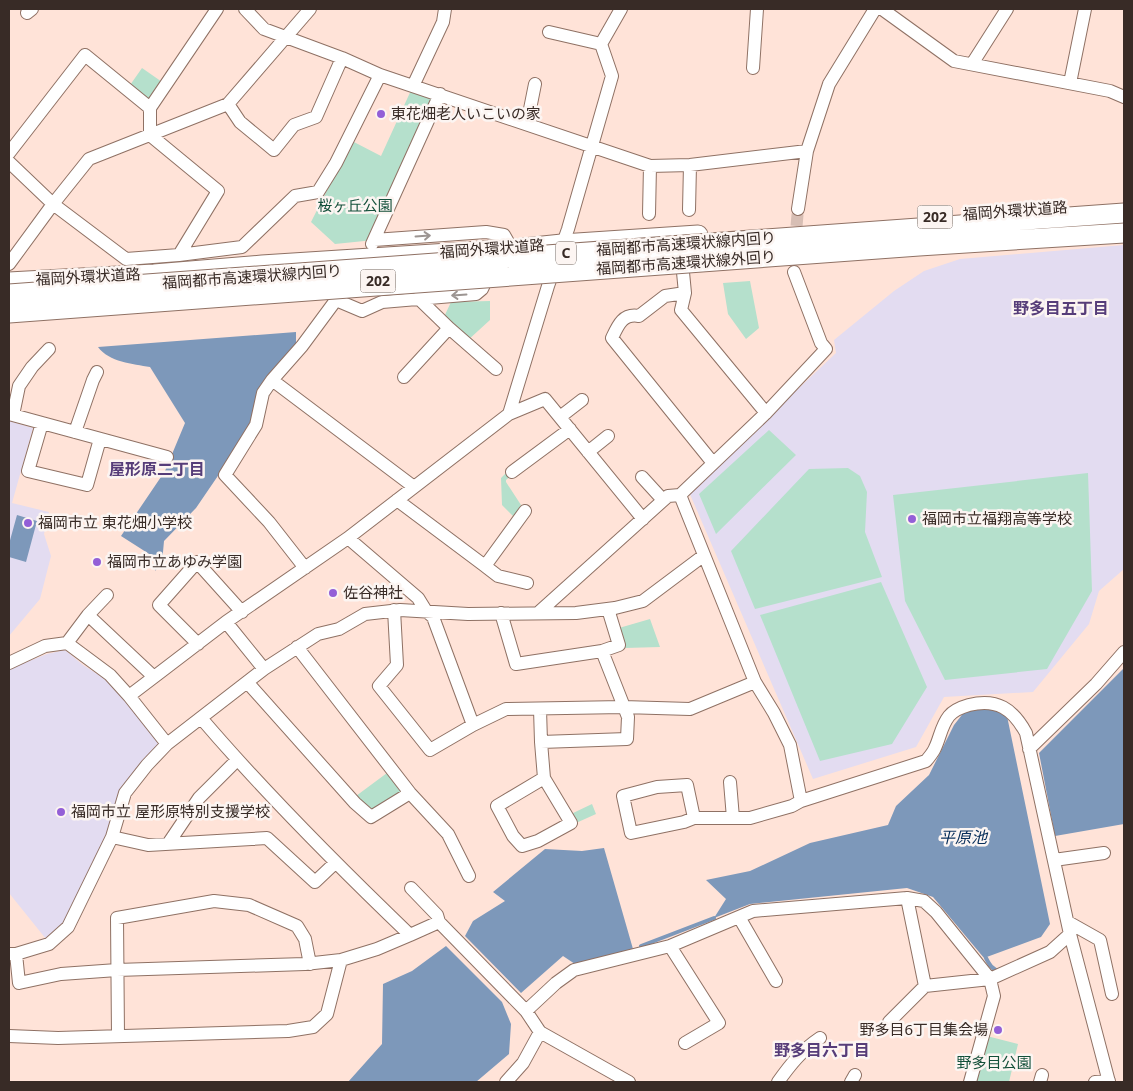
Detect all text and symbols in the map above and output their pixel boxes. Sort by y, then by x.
place label: 東花畑老人いこいの家 [391,103,541,123]
marker: 東花畑老人いこいの家 [375,108,387,120]
park label: 桜ヶ丘公園 [317,195,393,215]
street label: 福岡外環状道路 [962,196,1068,224]
road number: 202 [918,206,952,228]
street label: 福岡都市高速環状線内回り [595,227,776,259]
one-way arrow [414,232,430,241]
street label: 福岡外環状道路 [439,234,545,262]
road number: C [556,242,576,264]
street label: 福岡都市高速環状線外回り [595,246,776,278]
street label: 福岡都市高速環状線内回り [161,260,342,292]
street label: 福岡外環状道路 [35,263,141,289]
road number: 202 [360,270,396,292]
one-way arrow [451,291,467,300]
district label: 野多目五丁目 [1013,297,1109,319]
district label: 屋形原二丁目 [109,458,205,480]
place label: 福岡市立福翔高等学校 [922,508,1072,528]
place label: 福岡市立 東花畑小学校 [38,512,192,532]
marker: 福岡市立福翔高等学校 [906,513,918,525]
marker: 福岡市立 東花畑小学校 [22,517,34,529]
place label: 福岡市立あゆみ学園 [107,551,242,571]
marker: 福岡市立あゆみ学園 [91,556,103,568]
place label: 佐谷神社 [343,582,403,602]
marker: 佐谷神社 [327,587,339,599]
place label: 福岡市立 屋形原特別支援学校 [71,801,270,821]
marker: 福岡市立 屋形原特別支援学校 [55,806,67,818]
water label: 平原池 [939,826,989,848]
place label: 野多目6丁目集会場 [859,1019,988,1039]
marker: 野多目6丁目集会場 [992,1024,1004,1036]
district label: 野多目六丁目 [774,1039,870,1061]
park label: 野多目公園 [956,1052,1032,1072]

